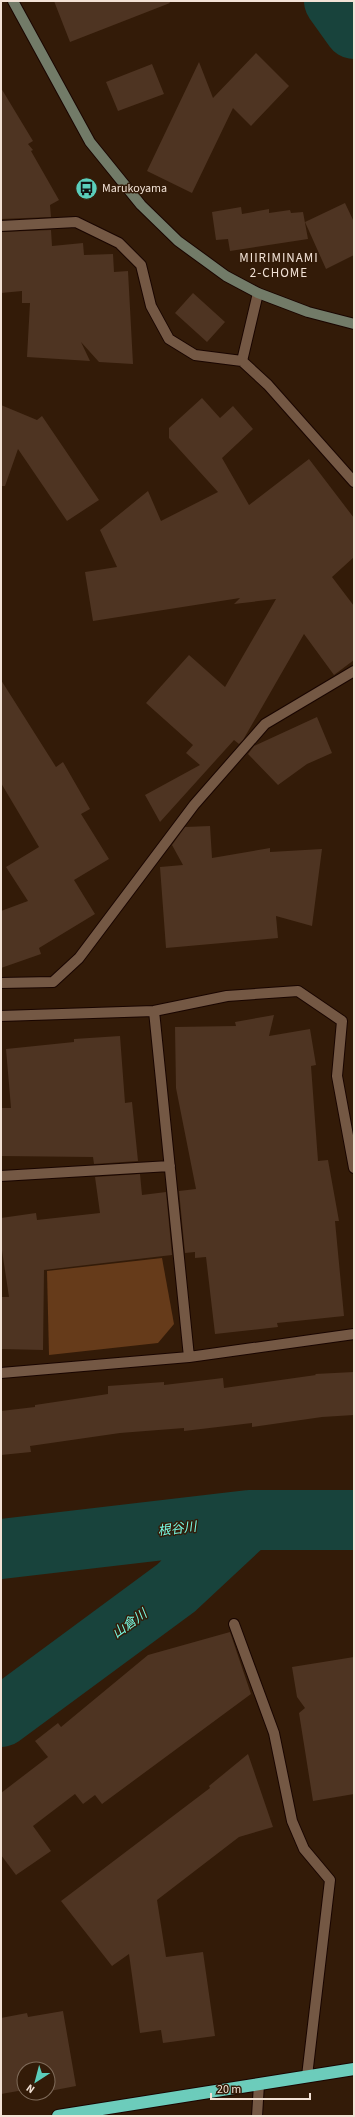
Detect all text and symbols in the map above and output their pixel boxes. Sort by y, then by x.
bus stop icon: Marukoyama [74,175,100,201]
place label: Marukoyama [102,180,167,197]
district label: MIIRIMINAMI 2-CHOME [239,249,319,282]
water label: 根谷川 [157,1517,200,1540]
water label: 山倉川 [109,1604,152,1643]
north arrow [16,2061,56,2101]
scale bar [211,2075,310,2101]
text: N [23,2080,38,2097]
text: 20 m [217,2081,241,2098]

